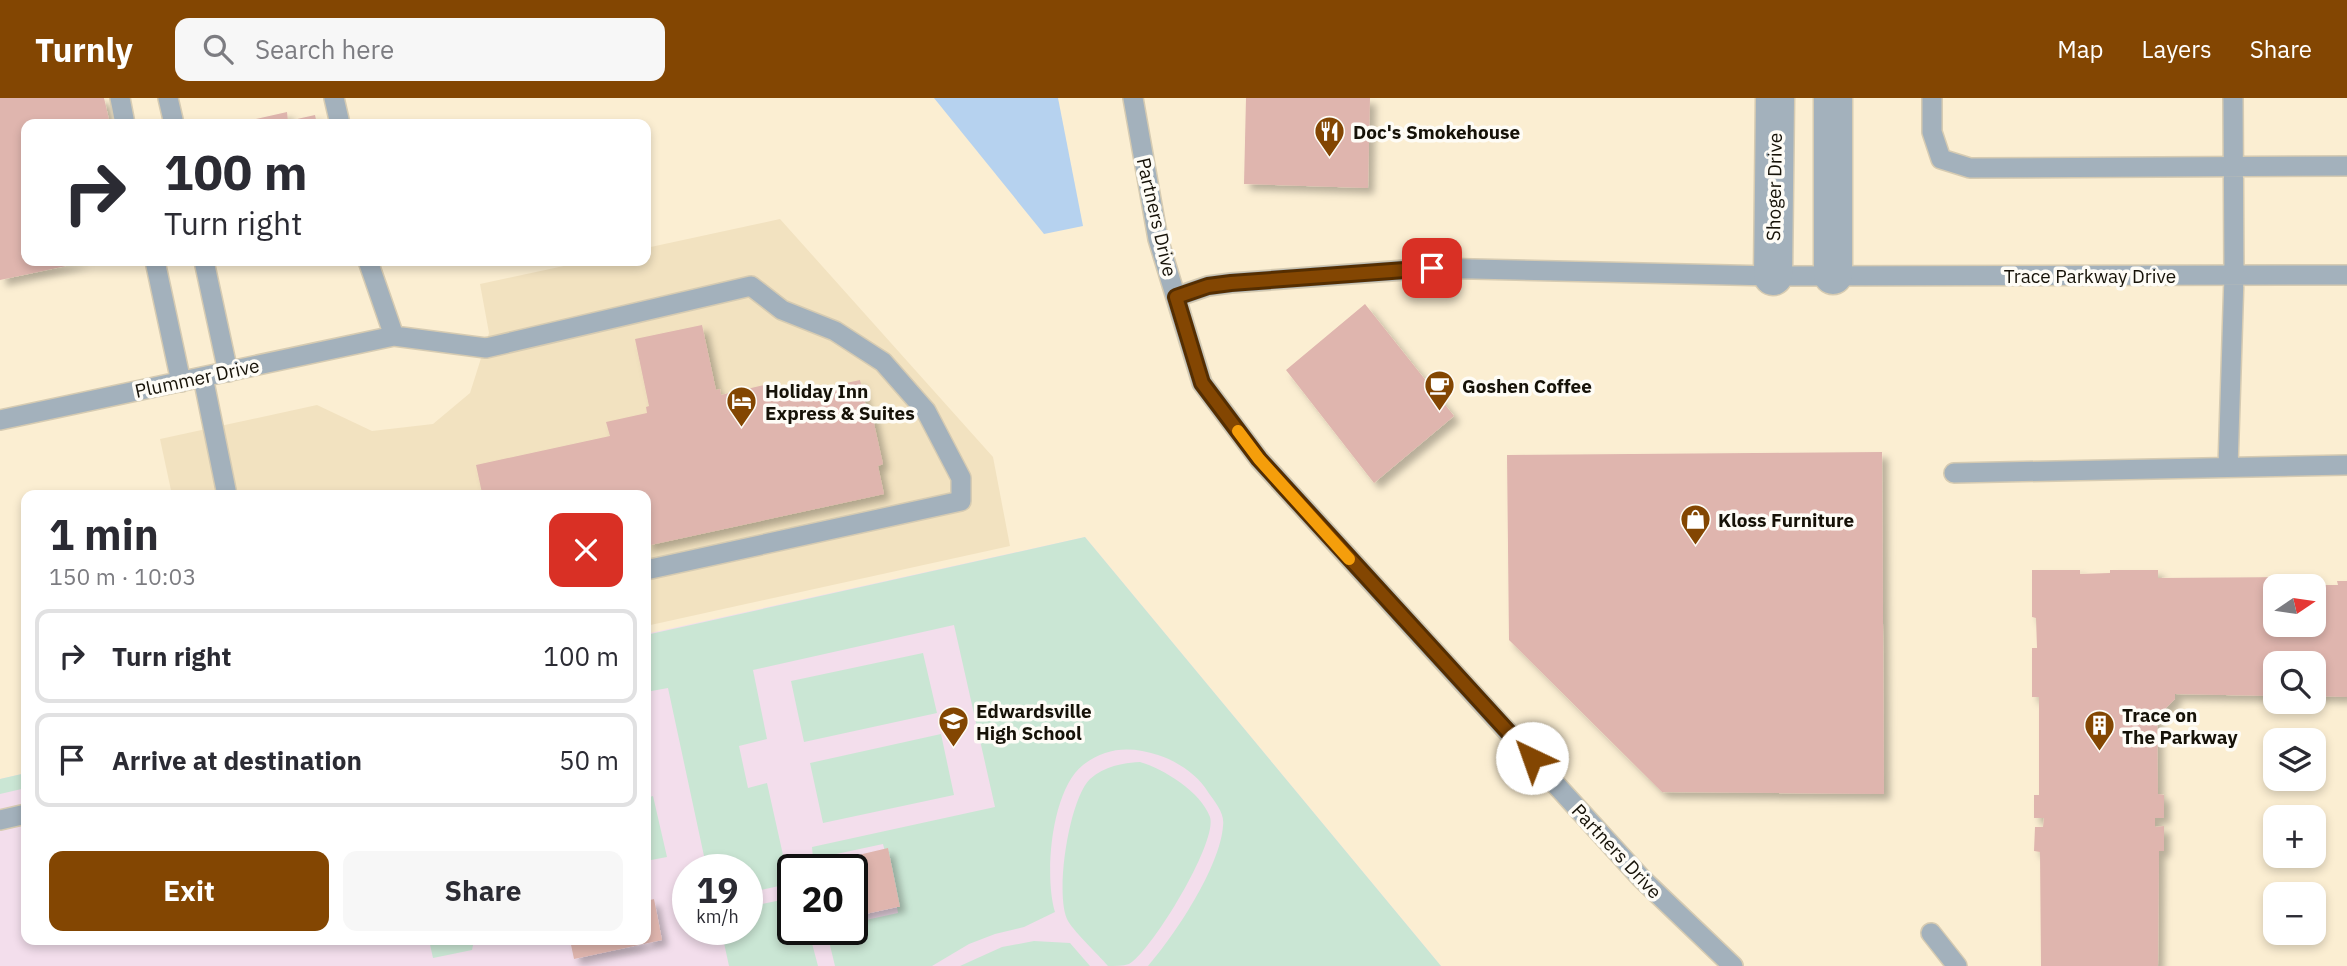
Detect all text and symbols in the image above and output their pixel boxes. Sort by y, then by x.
search box [175,18,665,81]
text: Turnly [35,28,133,71]
icon: search [199,30,237,68]
text: Search here [255,32,394,66]
text: Map [2057,33,2104,65]
text: Layers [2142,33,2212,65]
text: Share [2250,33,2312,65]
restaurant icon: Doc's Smokehouse [1313,115,1347,159]
place label: Doc's Smokehouse [1353,120,1520,144]
street label: Shoger Drive [1761,133,1787,241]
text: 100 m [164,140,308,203]
icon: right [49,147,140,238]
street label: Partners Drive [1132,155,1182,279]
text: Turn right [164,202,302,244]
pin [1402,238,1462,298]
icon: arrive [1413,249,1451,287]
street label: Trace Parkway Drive [2004,264,2176,288]
street label: Plummer Drive [133,353,261,403]
cafe icon: Goshen Coffee [1422,369,1456,413]
place label: Goshen Coffee [1462,374,1592,398]
place label: Holiday Inn Express & Suites [765,379,915,425]
hotel icon: Holiday Inn Express & Suites [725,385,759,429]
shop icon: Kloss Furniture [1678,503,1712,547]
text: 1 min [49,507,159,562]
place label: Kloss Furniture [1718,508,1854,532]
button: close [549,513,623,587]
text: 150 m · 10:03 [49,561,196,591]
north arrow [2263,574,2326,637]
map controls [2263,574,2326,945]
icon: right [53,637,91,675]
text: Turn right [112,639,231,673]
text: 100 m [543,639,619,673]
button: search [2263,651,2326,714]
place label: Edwardsville High School [976,699,1092,745]
place label: Trace on The Parkway [2122,703,2238,749]
school or university icon: Edwardsville High School [936,705,970,749]
building icon: Trace on The Parkway [2082,709,2116,753]
position arrow [1495,721,1569,795]
button: layers [2263,728,2326,791]
icon: arrive [53,741,91,779]
text: Arrive at destination [112,743,362,777]
text: 50 m [559,743,619,777]
street label: Partners Drive [1567,798,1667,904]
button: + [2263,805,2326,868]
button: Exit [49,851,329,931]
button: Share [343,851,623,931]
speed limit sign: 20 [777,854,868,945]
text: 19 [696,867,739,913]
button: − [2263,882,2326,945]
text: km/h [696,905,739,928]

